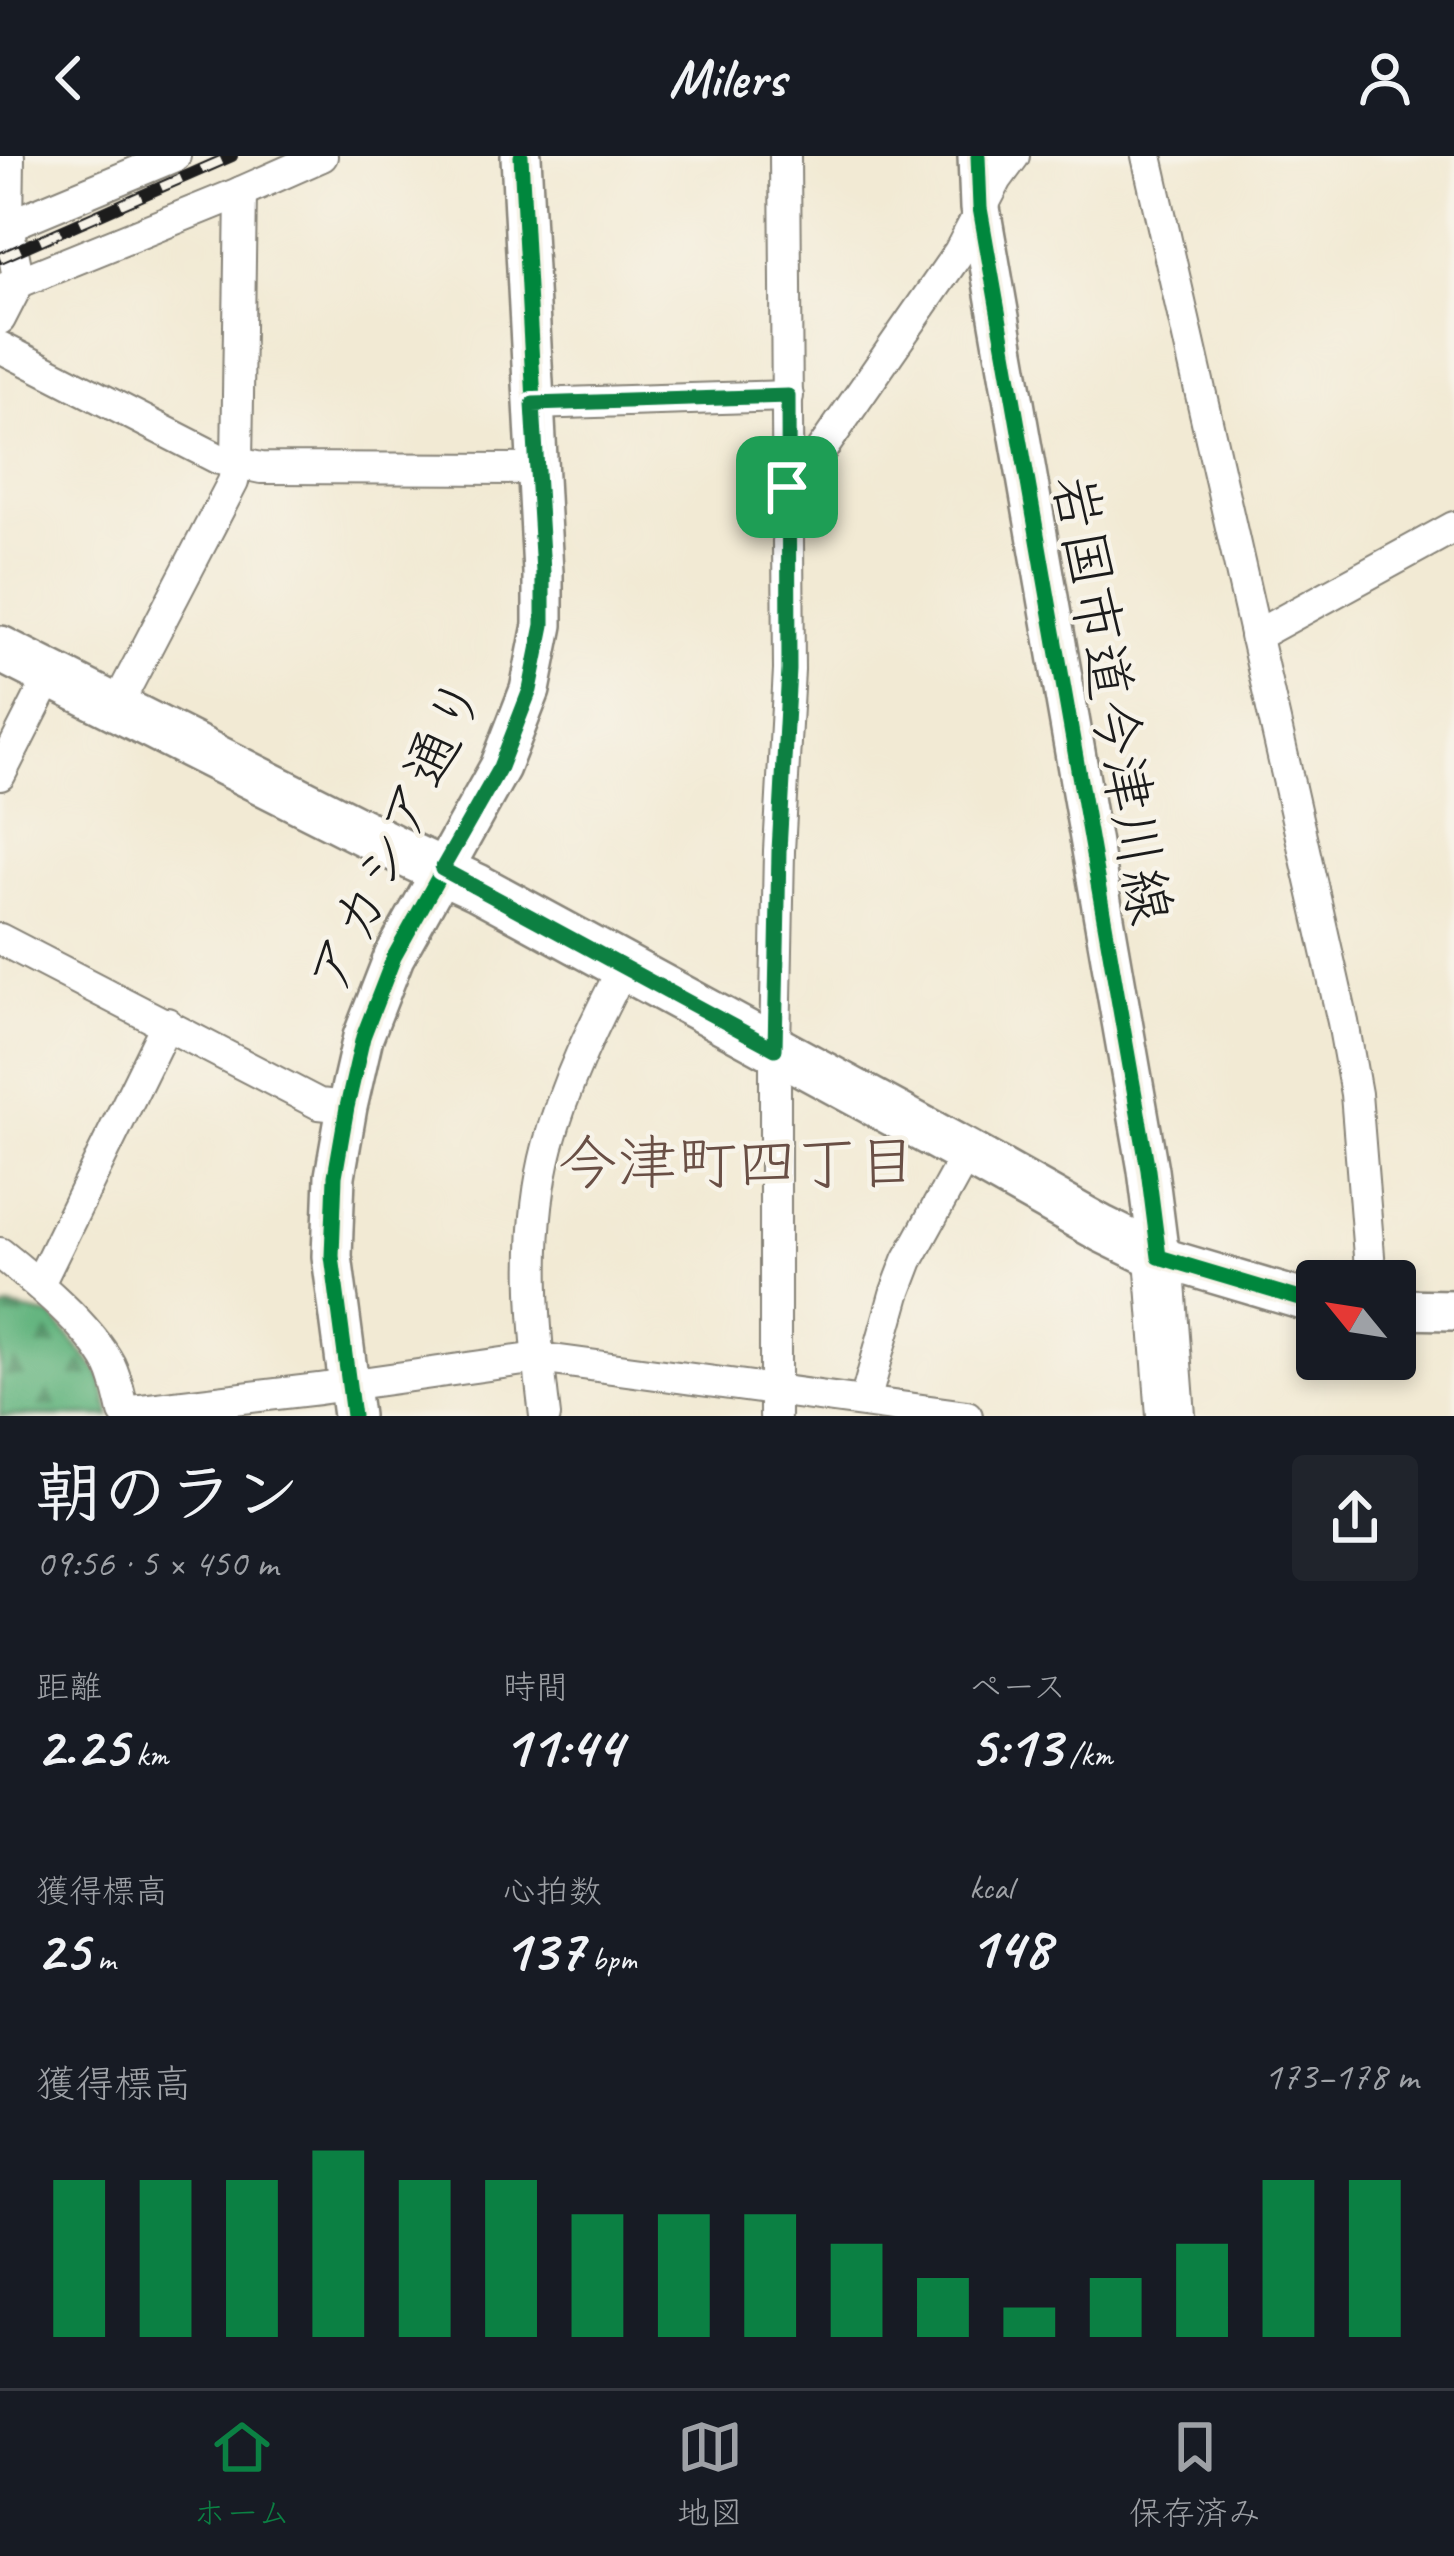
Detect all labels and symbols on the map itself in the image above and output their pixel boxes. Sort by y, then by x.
pin [736,436,838,538]
street label: 岩国市道今津川線 [1037,468,1187,930]
street label: アカシア通り [291,665,501,1005]
district label: 今津町四丁目 [557,1125,917,1201]
north arrow [1296,1260,1416,1380]

